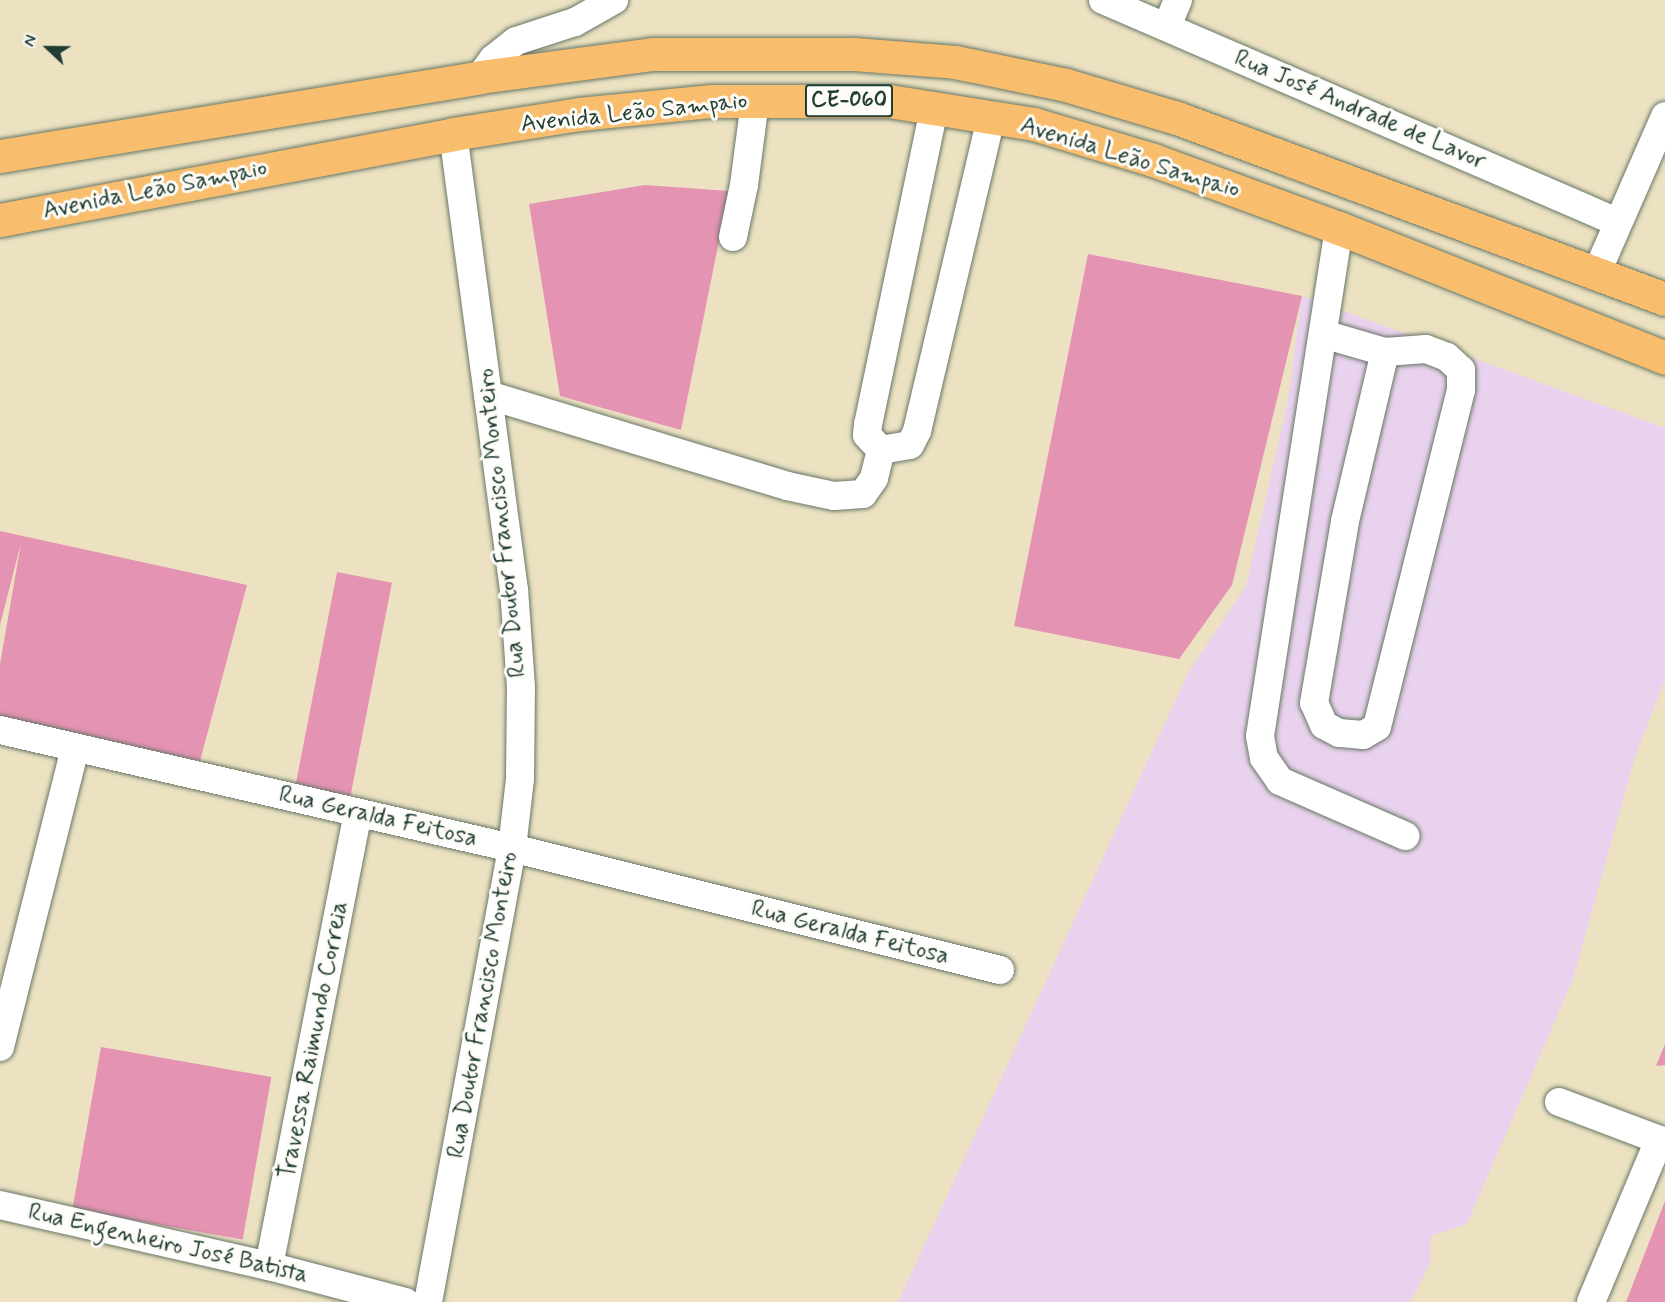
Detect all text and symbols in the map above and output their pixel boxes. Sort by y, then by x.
north arrow [18,18,78,78]
text: N [19,32,43,50]
street label: Rua José Andrade de Lavor [1228,43,1492,177]
road number: CE-060 [804,82,894,120]
street label: Avenida Leão Sampaio [520,87,748,139]
street label: Avenida Leão Sampaio [1017,111,1243,205]
street label: Avenida Leão Sampaio [41,154,269,226]
street label: Rua Doutor Francisco Monteiro [472,368,532,678]
street label: Rua Geralda Feitosa [276,780,480,854]
street label: Rua Doutor Francisco Monteiro [442,850,524,1160]
street label: Rua Geralda Feitosa [748,894,952,972]
street label: Travessa Raimundo Correia [272,896,356,1184]
street label: Rua Engenheiro José Batista [26,1198,310,1290]

